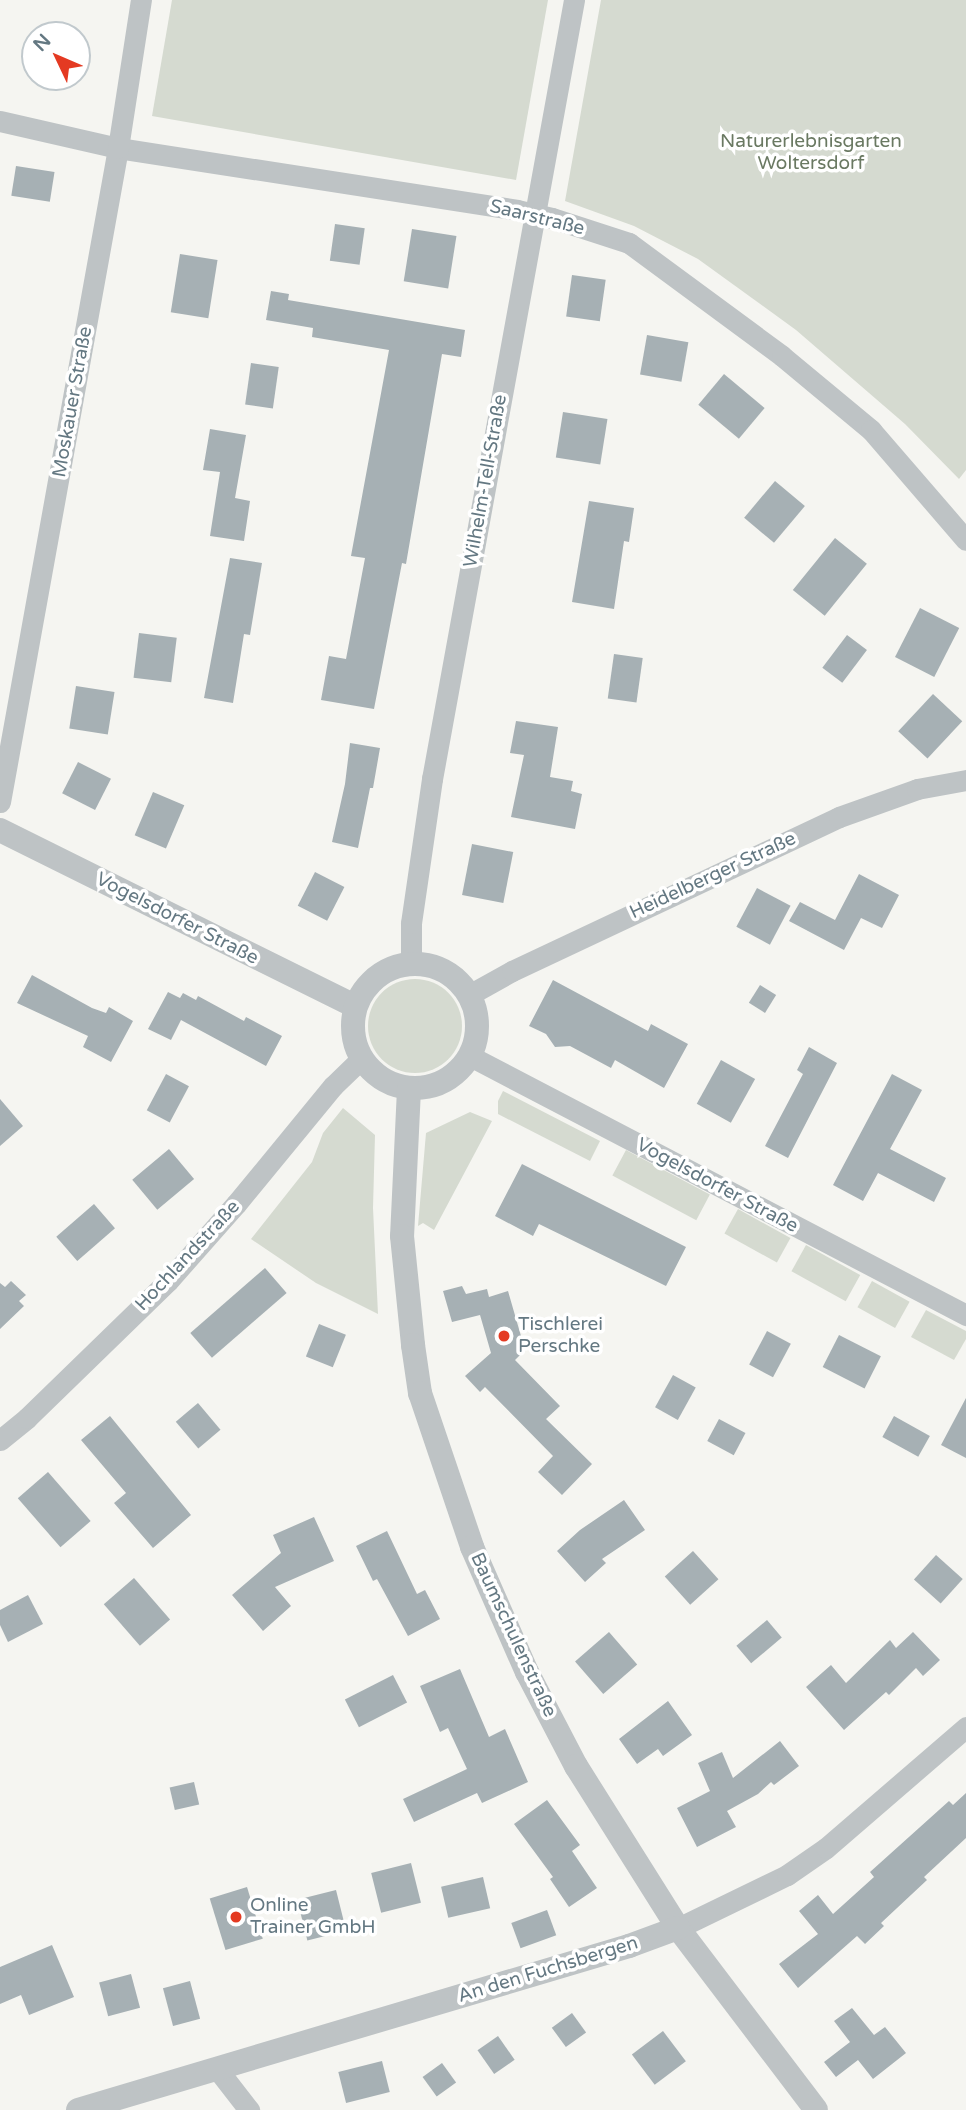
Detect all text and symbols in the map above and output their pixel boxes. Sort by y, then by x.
north arrow [21,21,91,91]
text: N [29,30,56,56]
park label: Naturerlebnisgarten Woltersdorf [720,131,902,175]
street label: Saarstraße [487,195,587,241]
street label: Moskauer Straße [49,325,97,479]
street label: Wilhelm-Tell-Straße [460,393,512,569]
street label: Heidelberger Straße [626,828,800,924]
street label: Vogelsdorfer Straße [92,868,262,970]
street label: Vogelsdorfer Straße [632,1134,802,1238]
street label: Hochlandstraße [131,1196,245,1316]
place label: Tischlerei Perschke [518,1314,603,1358]
marker: Tischlerei Perschke [496,1328,512,1344]
street label: Baumschulenstraße [465,1549,561,1721]
place label: Online Trainer GmbH [250,1895,376,1939]
marker: Online Trainer GmbH [228,1909,244,1925]
street label: An den Fuchsbergen [455,1932,641,2008]

